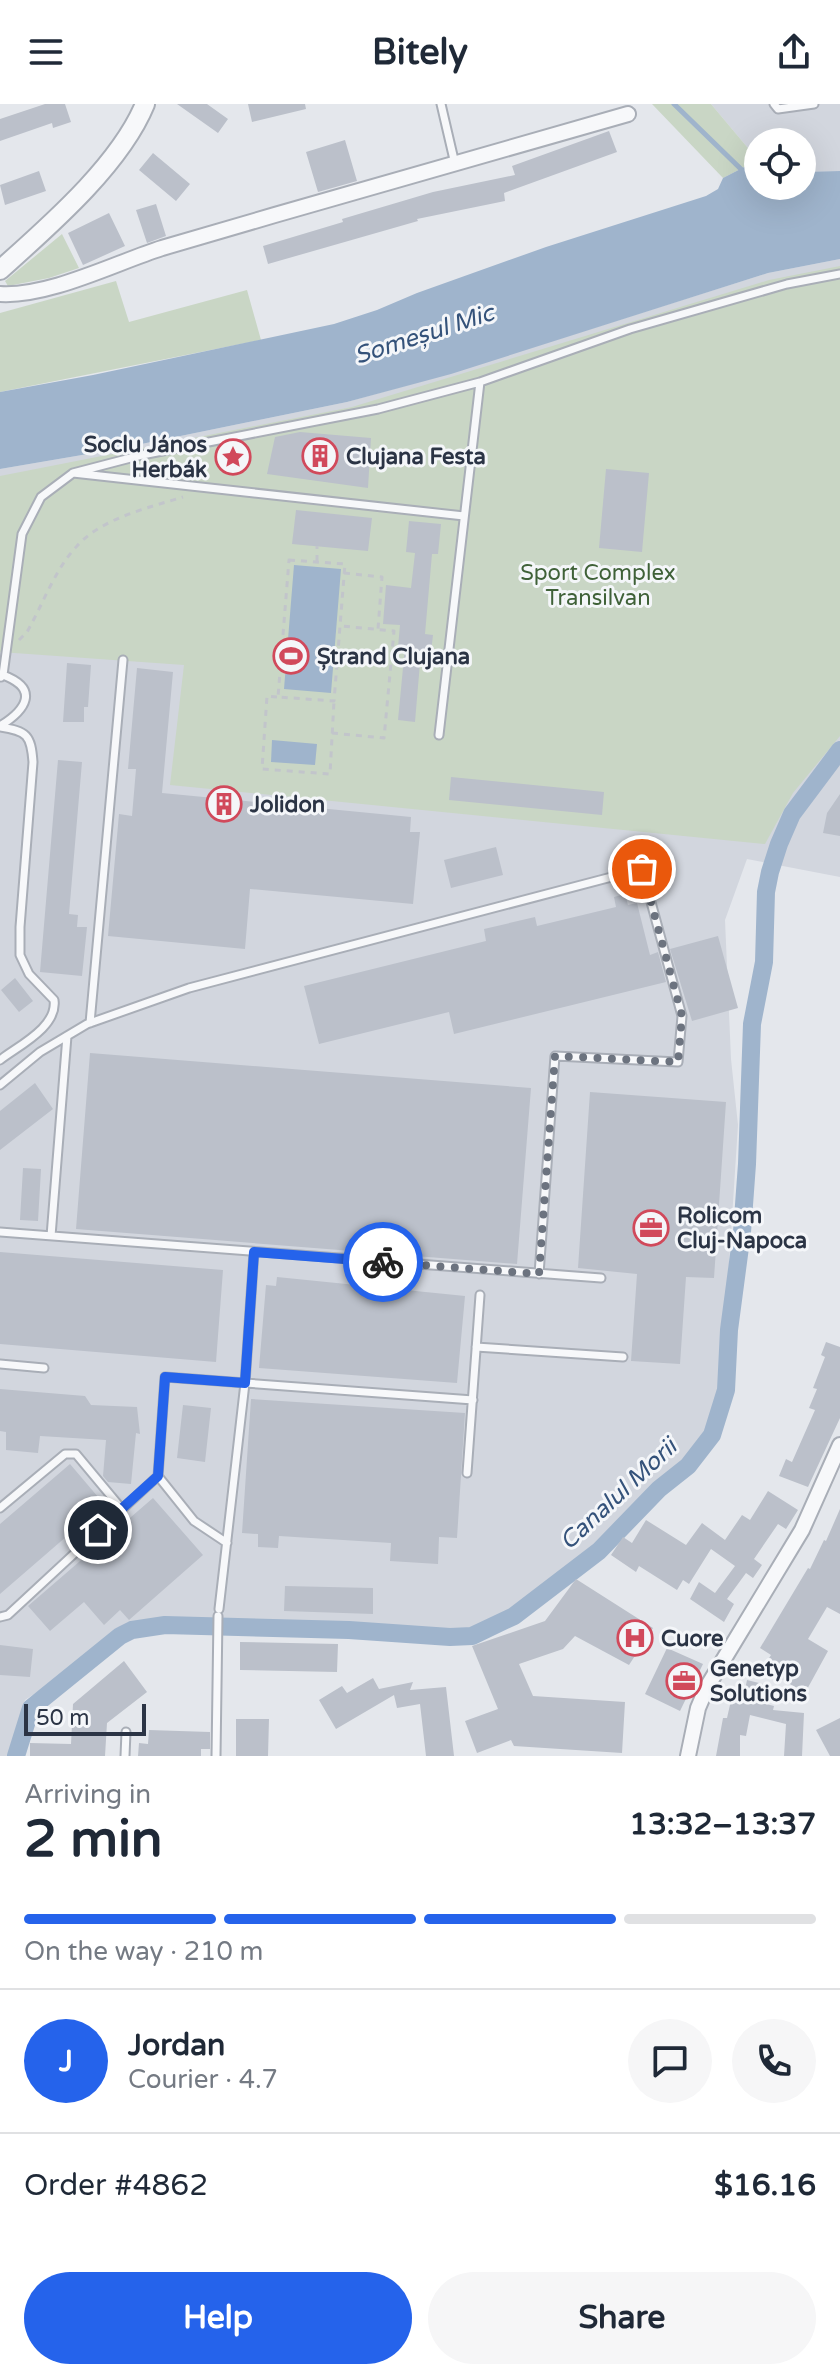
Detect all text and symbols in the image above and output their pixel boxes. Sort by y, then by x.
icon: menu [24,30,68,74]
icon: share [772,30,816,74]
text: Bitely [372,31,468,74]
map controls [744,128,816,200]
button: locate [744,128,816,200]
water label: Someșul Mic [351,298,500,371]
place label: Soclu János Herbák [84,432,207,483]
building icon: Clujana Festa [301,437,339,475]
place icon: Soclu János Herbák [214,438,252,476]
place label: Clujana Festa [346,444,486,470]
park label: Sport Complex Transilvan [520,560,676,611]
sports icon: Ștrand Clujana [272,637,310,675]
place label: Ștrand Clujana [317,644,470,671]
building icon: Jolidon [205,785,243,823]
place label: Jolidon [249,792,325,818]
pin [608,835,676,903]
icon: bag [620,847,664,891]
place label: Rolicom Cluj-Napoca [677,1203,807,1254]
office icon: Rolicom Cluj-Napoca [632,1209,670,1247]
courier [343,1222,423,1302]
icon: bike [361,1240,405,1284]
water label: Canalul Morii [554,1431,685,1556]
pin [64,1496,132,1564]
icon: home [76,1508,120,1552]
hospital icon: Cuore [616,1619,654,1657]
place label: Cuore [661,1626,723,1652]
place label: Genetyp Solutions [710,1656,807,1707]
office icon: Genetyp Solutions [665,1662,703,1700]
scale bar [24,1700,146,1736]
text: 50 m [36,1705,90,1731]
text: Arriving in [24,1779,151,1810]
text: 13:32–13:37 [629,1806,816,1843]
text: 2 min [24,1808,163,1871]
text: On the way · 210 m [24,1936,263,1967]
button: chat [628,2019,712,2103]
button: phone [732,2019,816,2103]
text: Jordan [128,2027,225,2064]
text: J [59,2043,73,2080]
text: Courier · 4.7 [128,2064,278,2095]
text: Order #4862 [24,2167,208,2204]
text: $16.16 [714,2167,816,2204]
button: Help [24,2272,412,2364]
button: Share [428,2272,816,2364]

